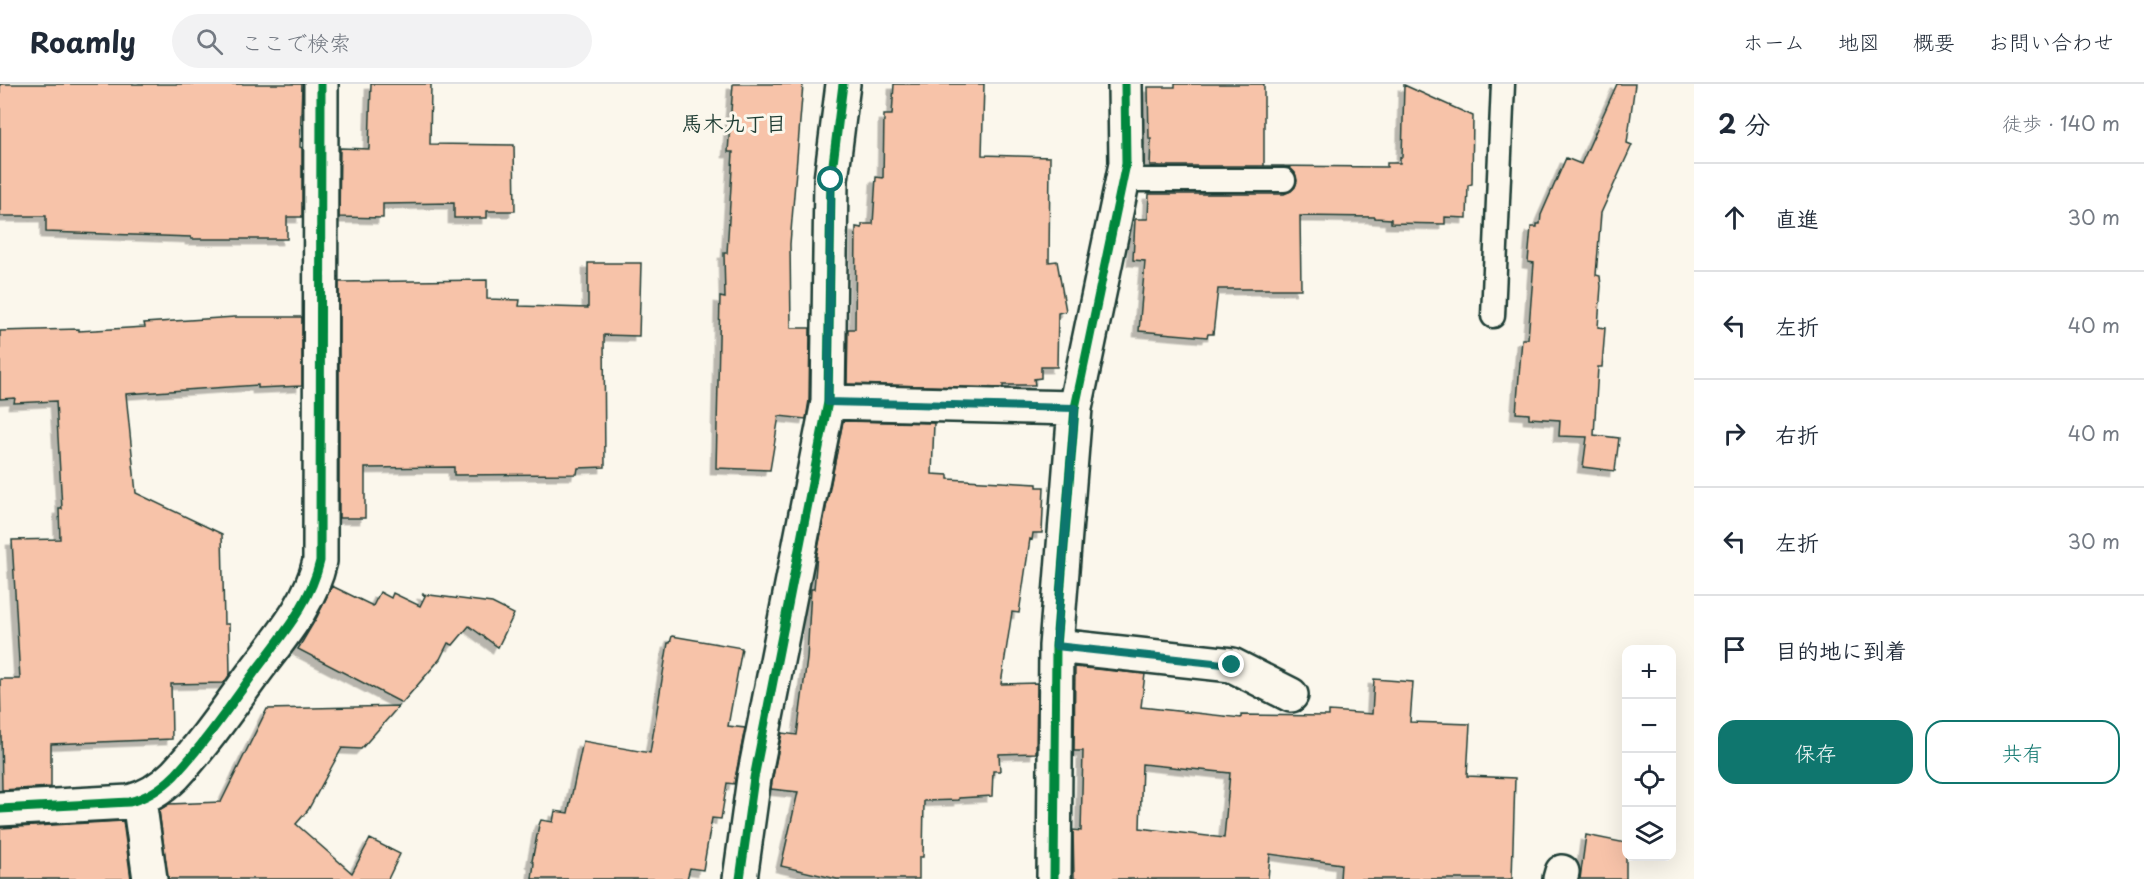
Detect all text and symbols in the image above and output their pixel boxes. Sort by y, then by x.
search box [172,14,592,68]
text: Roamly [30,20,136,63]
icon: search [193,25,226,58]
text: ここで検索 [241,25,351,58]
text: ホーム [1743,25,1805,57]
text: 地図 [1838,25,1880,57]
text: 概要 [1913,25,1955,57]
text: お問い合わせ [1988,25,2114,57]
text: 2 分 [1718,104,1771,143]
district label: 馬木九丁目 [682,106,787,138]
text: 徒歩 · 140 m [2002,108,2120,138]
route start [817,166,843,192]
icon: ahead [1718,201,1751,234]
text: 直進 [1775,201,1819,234]
text: 30 m [2067,202,2120,232]
icon: left [1718,309,1751,342]
text: 左折 [1775,309,1819,342]
text: 40 m [2068,310,2120,340]
icon: right [1718,417,1751,450]
text: 右折 [1775,417,1819,450]
text: 40 m [2068,418,2120,448]
icon: left [1718,525,1751,558]
text: 左折 [1775,525,1819,558]
text: 30 m [2067,526,2120,556]
icon: arrive [1718,633,1751,666]
text: 目的地に到着 [1775,633,1907,666]
map controls [1622,645,1676,861]
button: + [1622,645,1676,699]
route end [1218,651,1244,677]
button: − [1622,699,1676,753]
button: 保存 [1718,720,1913,784]
button: 共有 [1925,720,2120,784]
button: locate [1622,753,1676,807]
button: layers [1622,807,1676,861]

